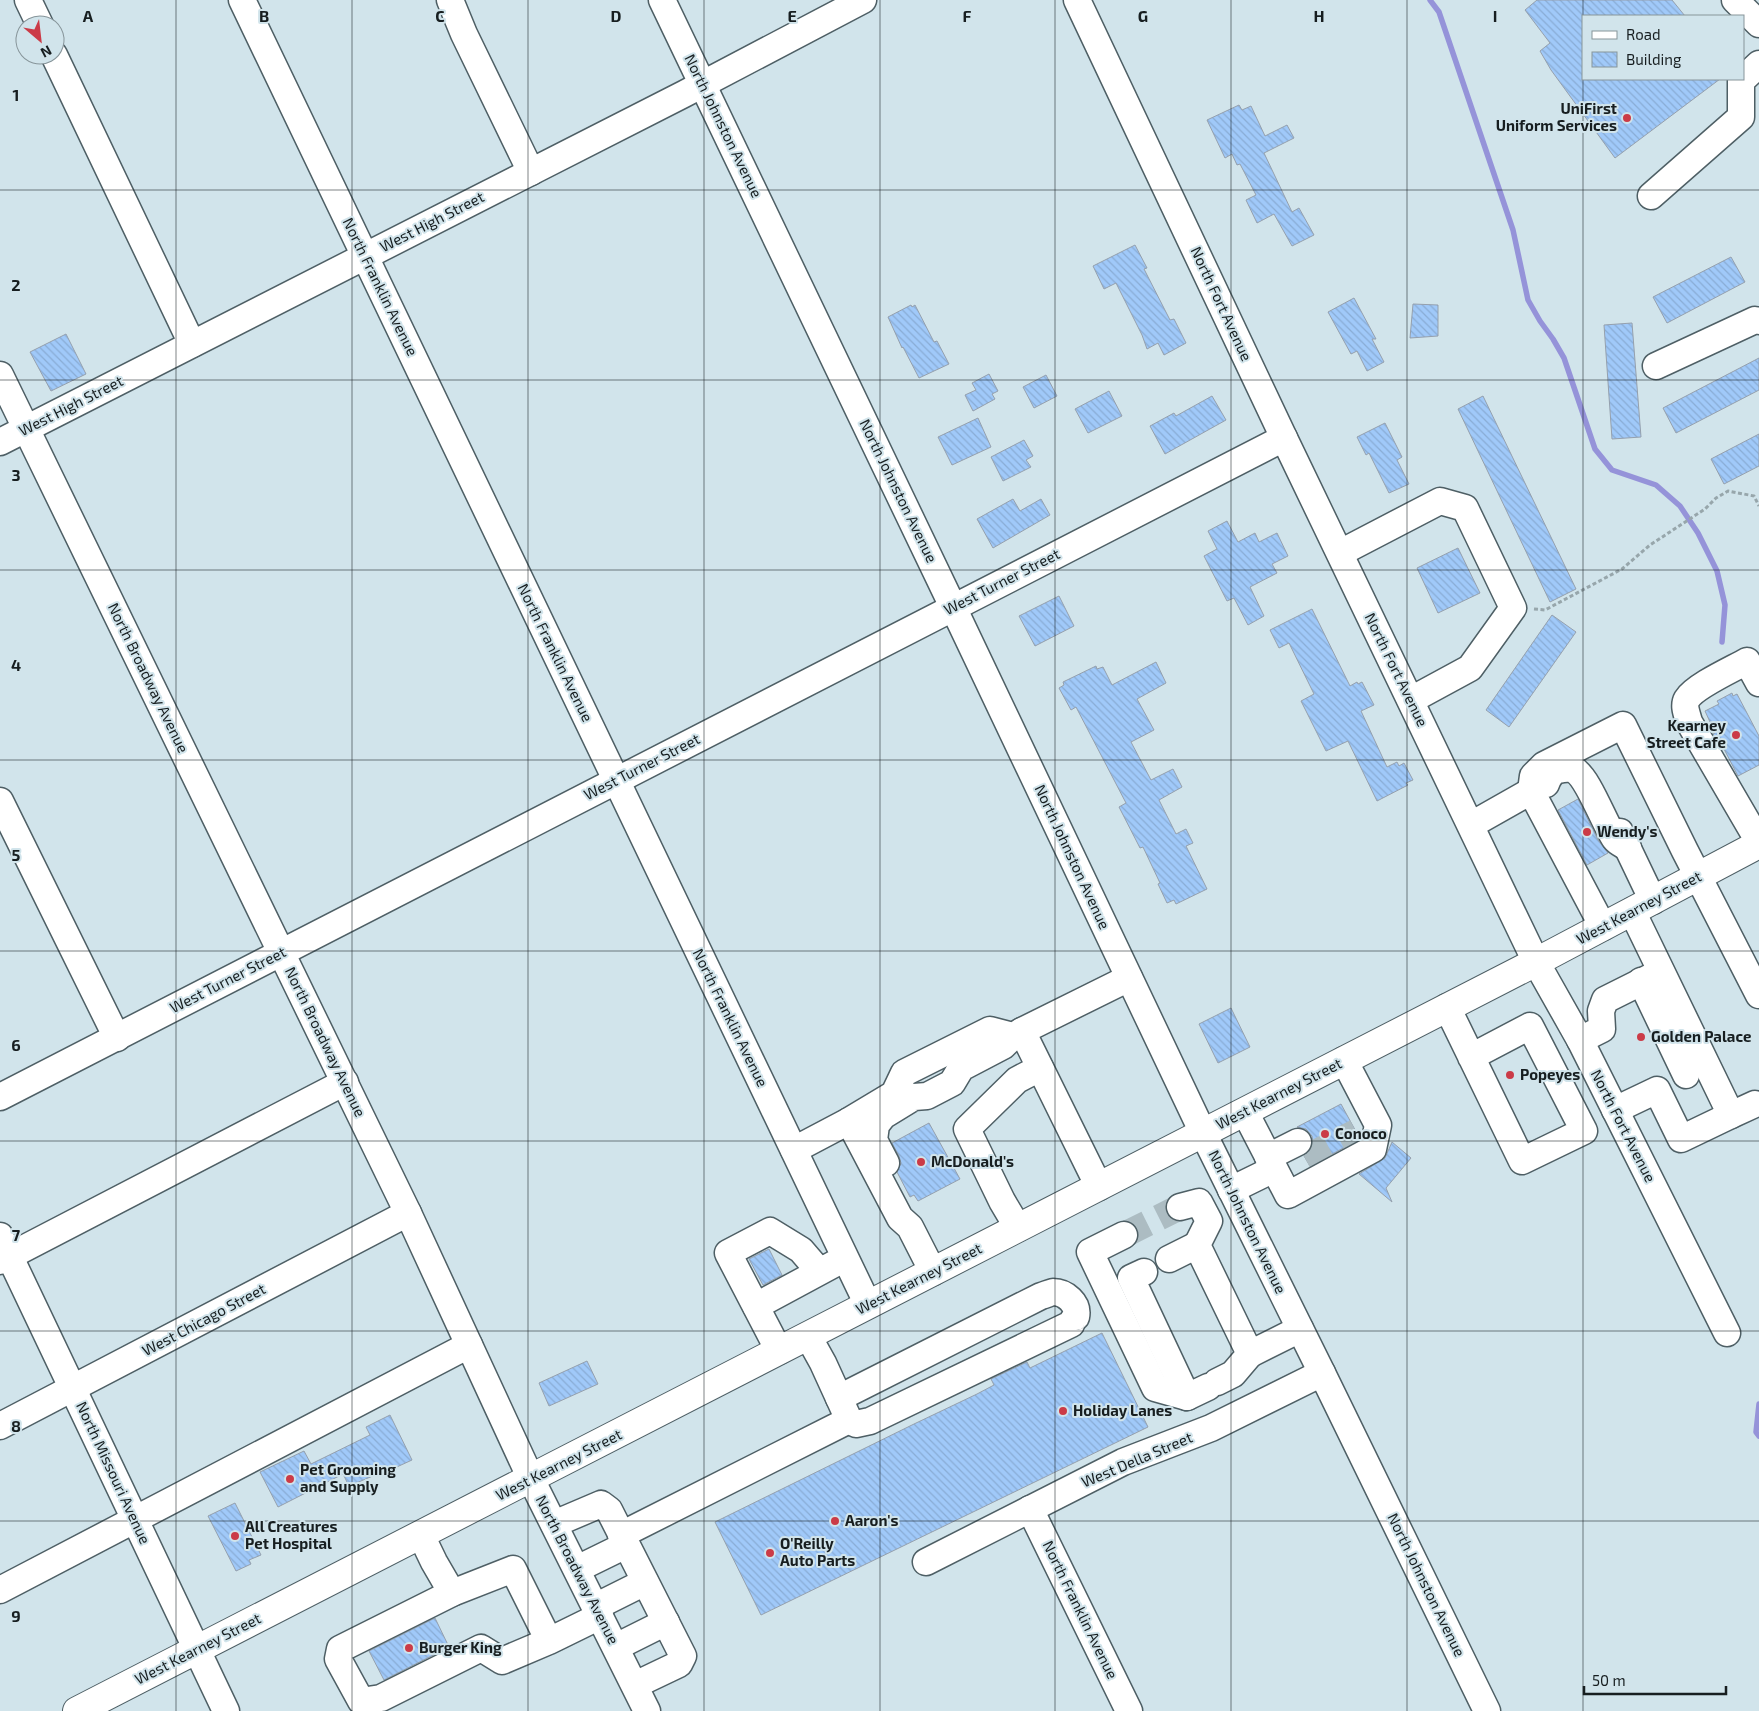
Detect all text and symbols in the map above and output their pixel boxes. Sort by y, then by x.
text: A [83,6,94,25]
text: B [259,6,269,25]
text: C [435,6,445,25]
text: D [611,6,622,25]
text: E [787,6,797,25]
text: F [963,6,972,25]
text: G [1138,6,1148,25]
text: H [1313,6,1325,25]
text: I [1493,6,1497,25]
north arrow [15,15,65,65]
legend [1582,15,1744,80]
text: Road [1626,25,1661,43]
text: N [38,42,55,62]
text: Building [1626,50,1682,68]
street label: North Johnston Avenue [681,51,767,200]
text: 1 [13,85,19,104]
place label: UniFirst Uniform Services [1496,99,1617,134]
marker: UniFirst Uniform Services [1621,112,1633,124]
street label: West High Street [376,187,487,255]
street label: North Franklin Avenue [340,215,422,359]
street label: North Fort Avenue [1187,243,1256,364]
text: 2 [11,275,21,294]
street label: West High Street [15,371,126,439]
street label: North Johnston Avenue [856,416,942,565]
text: 3 [11,465,21,484]
street label: West Turner Street [941,544,1063,618]
street label: North Franklin Avenue [515,581,597,725]
street label: North Broadway Avenue [105,600,193,756]
street label: North Fort Avenue [1362,610,1432,729]
text: 4 [11,655,21,674]
place label: Kearney Street Cafe [1647,716,1727,751]
street label: West Turner Street [581,729,703,803]
marker: Kearney Street Cafe [1730,729,1742,741]
street label: North Johnston Avenue [1031,781,1114,932]
place label: Wendy's [1597,822,1657,841]
marker: Wendy's [1581,826,1593,838]
text: 5 [12,845,21,864]
street label: West Kearney Street [1573,866,1704,948]
street label: West Turner Street [167,942,289,1016]
street label: North Franklin Avenue [690,946,772,1090]
street label: North Broadway Avenue [282,964,370,1120]
place label: Golden Palace [1651,1027,1751,1045]
marker: Golden Palace [1635,1031,1647,1043]
text: 6 [11,1035,21,1054]
street label: West Kearney Street [1213,1053,1345,1133]
place label: Popeyes [1520,1065,1580,1084]
street label: North Fort Avenue [1588,1066,1660,1185]
marker: Popeyes [1504,1069,1516,1081]
place label: Conoco [1335,1124,1387,1142]
marker: Conoco [1319,1128,1331,1140]
street label: North Johnston Avenue [1205,1147,1291,1296]
place label: McDonald's [931,1152,1014,1170]
marker: McDonald's [915,1156,927,1168]
text: 7 [12,1225,21,1244]
street label: West Kearney Street [853,1238,985,1318]
street label: West Chicago Street [139,1279,269,1359]
street label: North Missouri Avenue [73,1399,155,1547]
place label: Holiday Lanes [1073,1401,1172,1420]
marker: Holiday Lanes [1057,1405,1069,1417]
text: 8 [11,1416,21,1435]
street label: West Kearney Street [493,1424,625,1504]
street label: West Della Street [1078,1427,1195,1491]
place label: Pet Grooming and Supply [300,1460,396,1496]
marker: Pet Grooming and Supply [284,1473,296,1485]
street label: North Broadway Avenue [532,1492,623,1647]
street label: North Johnston Avenue [1384,1510,1470,1659]
place label: Aaron's [845,1511,899,1529]
marker: Aaron's [829,1515,841,1527]
place label: All Creatures Pet Hospital [245,1517,337,1552]
marker: All Creatures Pet Hospital [229,1530,241,1542]
place label: O'Reilly Auto Parts [780,1534,855,1569]
street label: North Franklin Avenue [1040,1538,1122,1682]
marker: O'Reilly Auto Parts [764,1547,776,1559]
text: 9 [11,1606,21,1625]
street label: West Kearney Street [132,1608,264,1688]
place label: Burger King [419,1638,502,1656]
marker: Burger King [403,1642,415,1654]
scale bar [1584,1664,1726,1696]
text: 50 m [1592,1671,1626,1689]

